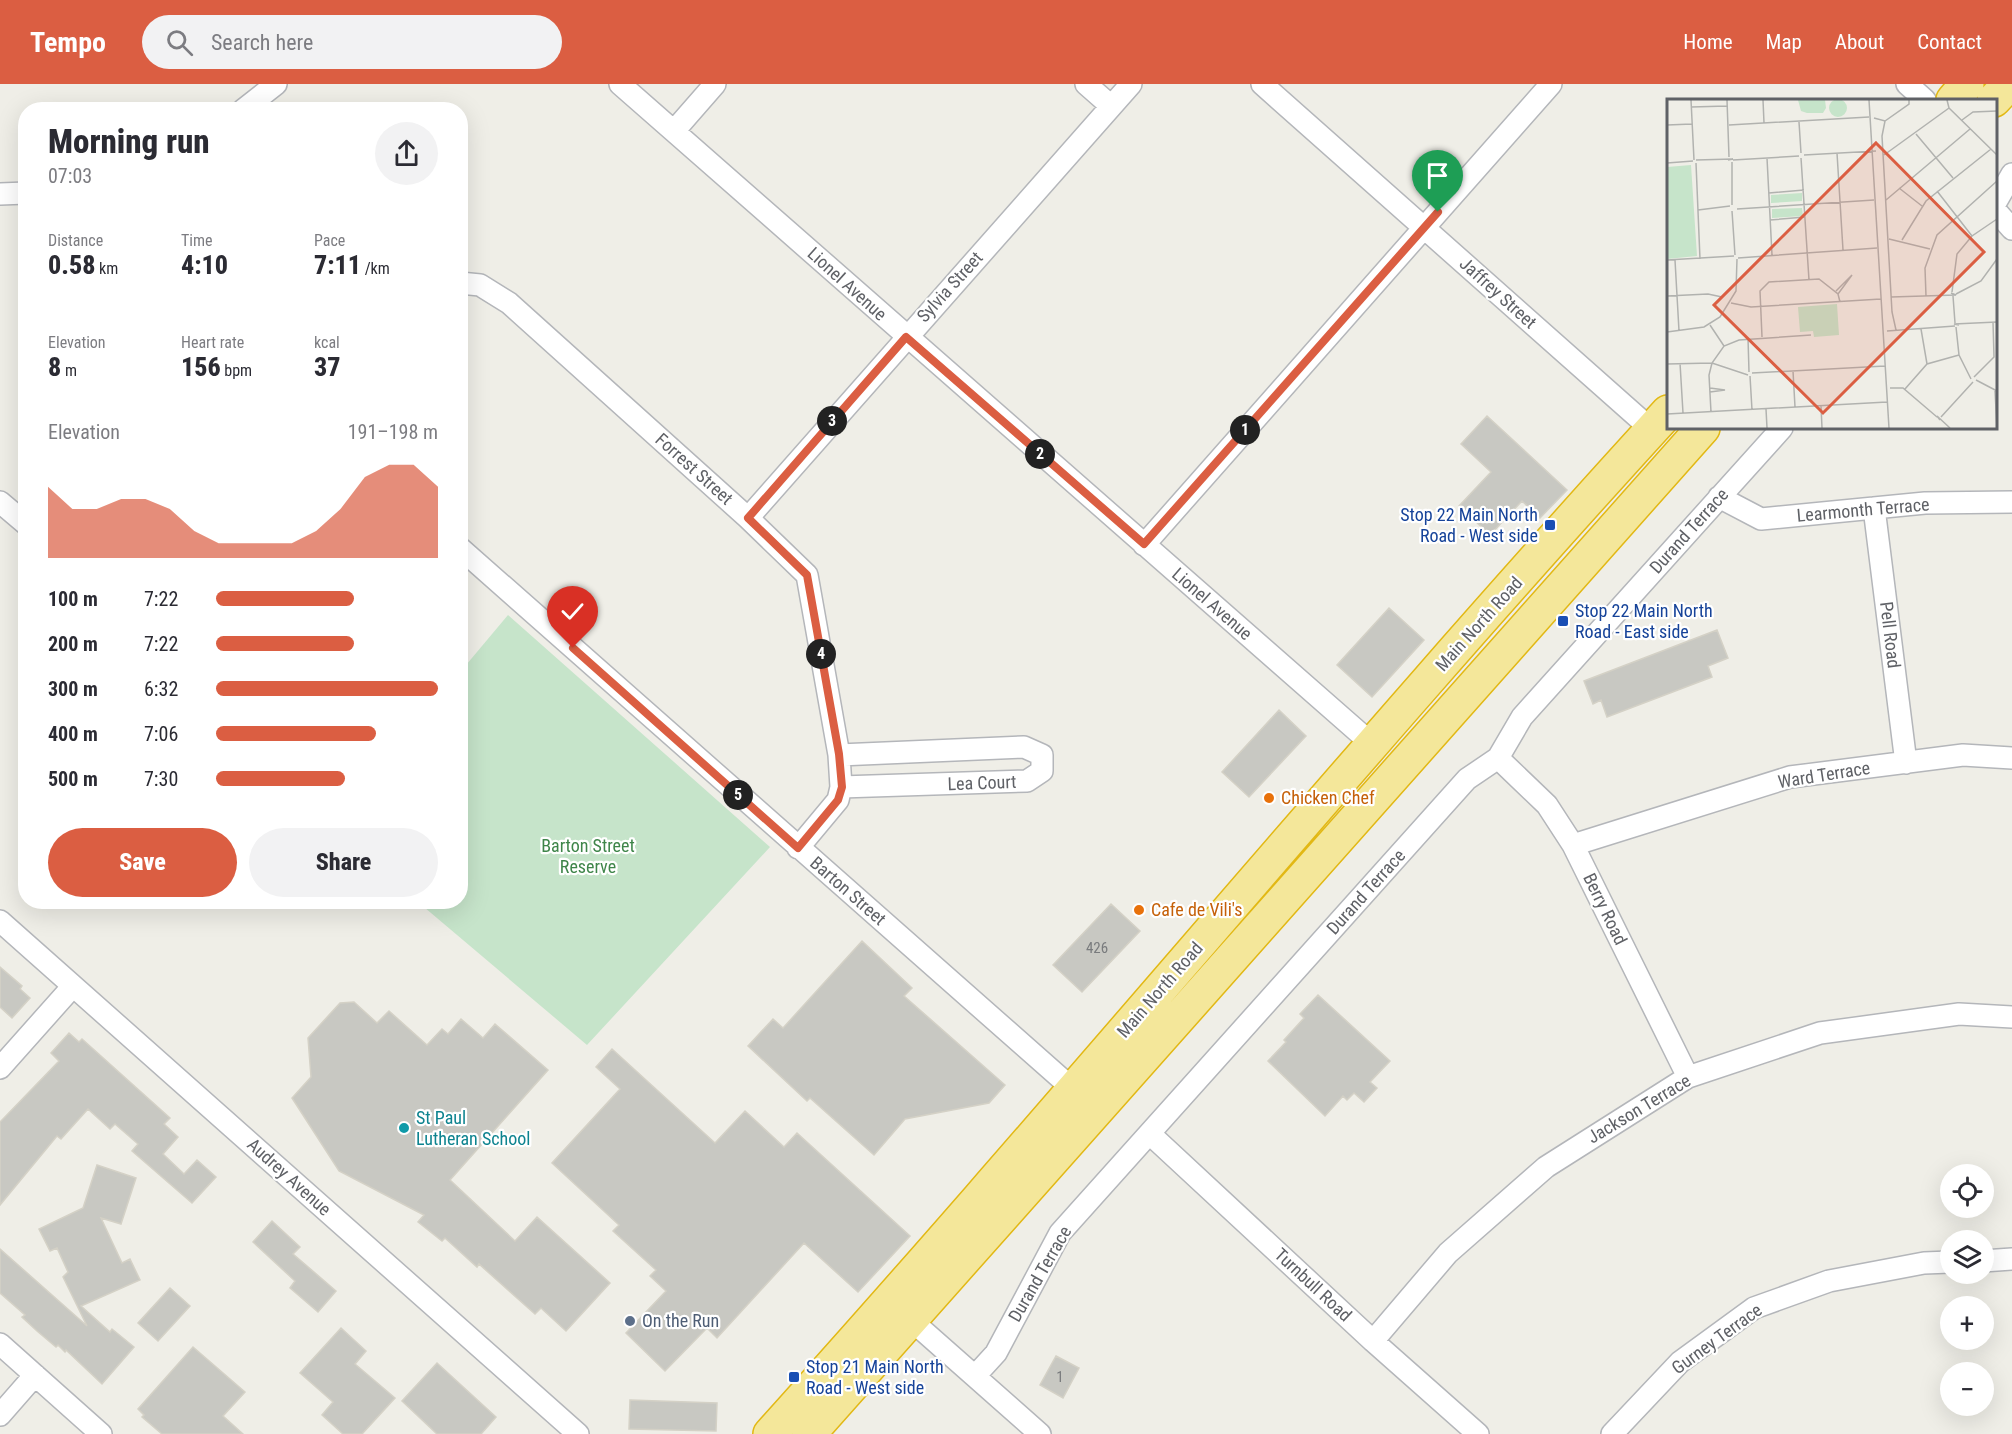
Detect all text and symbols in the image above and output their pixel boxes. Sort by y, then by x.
search box [142,15,562,69]
text: Tempo [30,26,106,59]
icon: search [163,26,196,59]
text: Search here [211,30,313,55]
text: Home [1683,30,1733,54]
text: Map [1766,30,1802,54]
text: About [1835,30,1884,54]
text: Contact [1917,30,1982,54]
inset map [1667,99,1997,429]
text: Morning run [48,122,210,161]
button: share [375,122,438,185]
pin [1412,150,1463,212]
icon: arrive [1421,159,1454,192]
text: 07:03 [48,164,92,188]
text: Distance [48,231,103,250]
text: Time [181,231,213,250]
text: Pace [314,231,345,250]
street label: Lionel Avenue [804,243,891,325]
street label: Sylvia Street [912,247,987,326]
text: 0.58 [48,250,95,280]
text: 4:10 [181,250,228,280]
text: 7:11 [314,250,361,280]
street label: Jaffrey Street [1456,253,1541,333]
text: km [95,259,118,278]
text: /km [361,259,390,278]
text: Elevation [48,333,106,352]
text: Heart rate [181,333,244,352]
text: kcal [314,333,340,352]
text: 8 [48,352,61,382]
text: 156 [181,352,221,382]
text: 37 [314,352,340,382]
text: m [61,361,77,380]
text: bpm [221,361,252,380]
pin: 3 [817,406,847,436]
text: 3 [828,411,836,430]
pin: 1 [1230,415,1260,445]
text: Elevation [48,420,120,444]
text: 191–198 m [348,420,438,444]
text: 1 [1241,420,1249,439]
street label: Forrest Street [651,429,737,509]
pin: 2 [1025,439,1055,469]
text: 2 [1036,444,1044,463]
street label: Durand Terrace [1645,484,1732,577]
street label: Learmonth Terrace [1796,493,1930,526]
place label: Stop 22 Main North Road - West side [1400,504,1538,546]
marker: Stop 22 Main North Road - West side [1543,518,1557,532]
street label: Lionel Avenue [1168,563,1257,644]
street label: Main North Road [1431,572,1526,675]
pin [547,586,598,648]
text: 100 m [48,587,98,611]
text: 7:22 [144,587,178,611]
icon: check [556,595,589,628]
place label: Stop 22 Main North Road - East side [1575,600,1713,642]
street label: Pell Road [1876,600,1905,669]
marker: Stop 22 Main North Road - East side [1556,614,1570,628]
text: 200 m [48,632,98,656]
text: 7:22 [144,632,178,656]
pin: 4 [806,639,836,669]
text: 4 [817,644,825,663]
text: 300 m [48,677,98,701]
text: 6:32 [144,677,178,701]
text: 400 m [48,722,98,746]
text: 7:06 [144,722,178,746]
street label: Ward Terrace [1776,757,1871,792]
text: 500 m [48,767,98,791]
text: 7:30 [144,767,178,791]
street label: Lea Court [947,771,1017,794]
pin: 5 [723,780,753,810]
text: 5 [734,785,742,804]
place label: Chicken Chef [1281,787,1375,808]
marker: Chicken Chef [1262,791,1276,805]
button: Save [48,828,237,897]
button: Share [249,828,438,897]
park label: Barton Street Reserve [541,835,635,877]
street label: Durand Terrace [1322,845,1409,938]
street label: Barton Street [806,852,891,929]
street label: Berry Road [1579,869,1632,948]
place label: Cafe de Vili's [1151,899,1243,920]
marker: Cafe de Vili's [1132,903,1146,917]
street label: Main North Road [1112,938,1207,1042]
house number: 426 [1086,939,1108,957]
street label: Jackson Terrace [1583,1070,1694,1148]
place label: St Paul Lutheran School [416,1107,530,1149]
marker: St Paul Lutheran School [397,1121,411,1135]
street label: Audrey Avenue [243,1134,335,1220]
map controls [1940,1164,1994,1416]
button: locate [1940,1164,1994,1218]
street label: Durand Terrace [1004,1222,1075,1325]
button: layers [1940,1230,1994,1284]
street label: Turnbull Road [1271,1244,1356,1326]
button: + [1940,1296,1994,1350]
street label: Gurney Terrace [1668,1299,1766,1378]
place label: On the Run [642,1310,719,1331]
marker: On the Run [623,1314,637,1328]
place label: Stop 21 Main North Road - West side [806,1356,944,1398]
button: − [1940,1362,1994,1416]
house number: 1 [1056,1368,1064,1386]
marker: Stop 21 Main North Road - West side [787,1370,801,1384]

